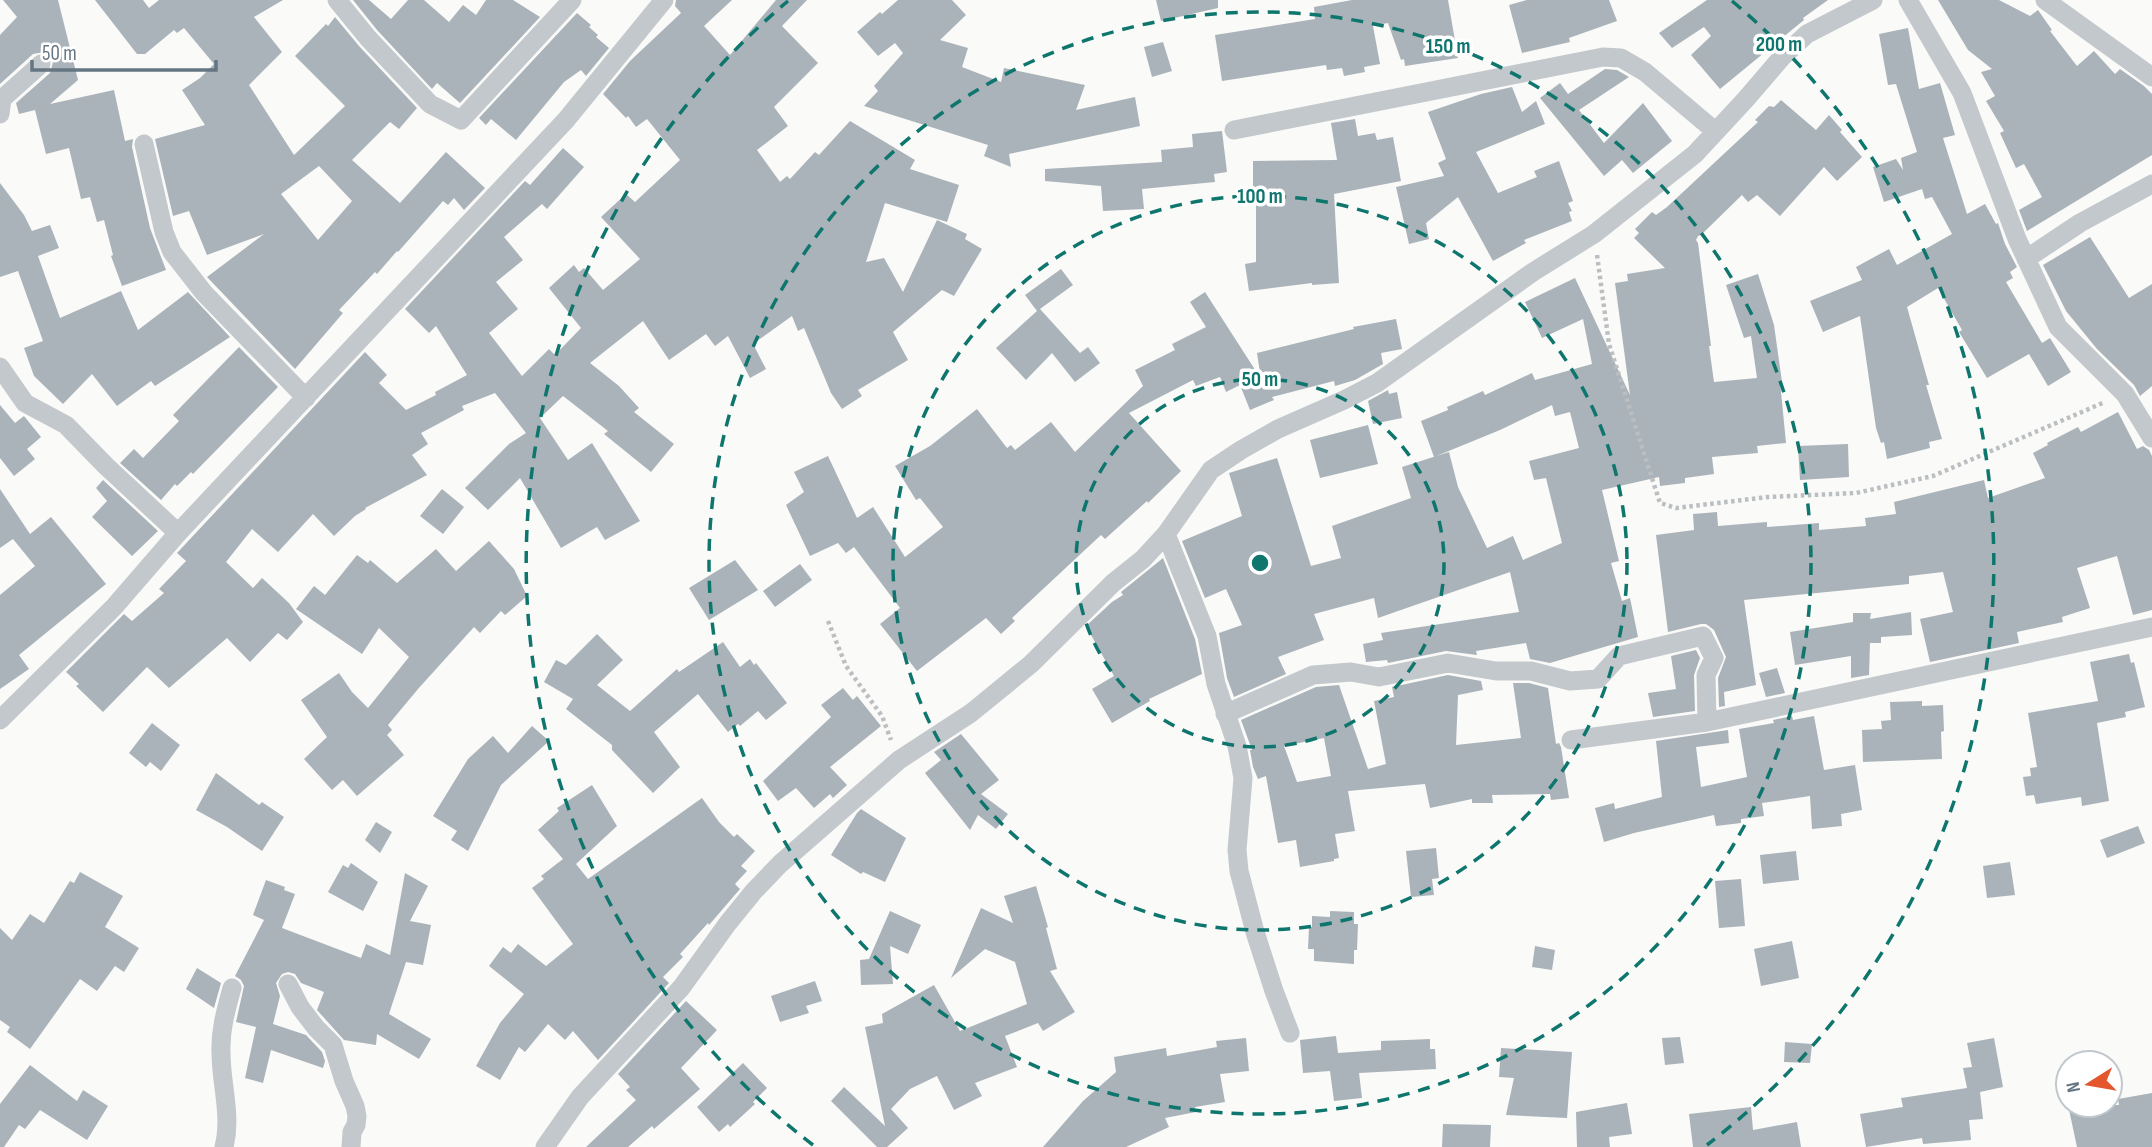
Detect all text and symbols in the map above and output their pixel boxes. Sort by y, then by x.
scale bar [32,28,215,72]
text: 200 m [1756,32,1802,57]
text: 150 m [1426,34,1470,59]
text: 50 m [42,41,77,66]
text: 100 m [1237,184,1283,209]
text: 50 m [1242,367,1278,392]
centre of rings [1248,551,1272,575]
north arrow [2054,1049,2124,1119]
text: N [2062,1080,2086,1094]

